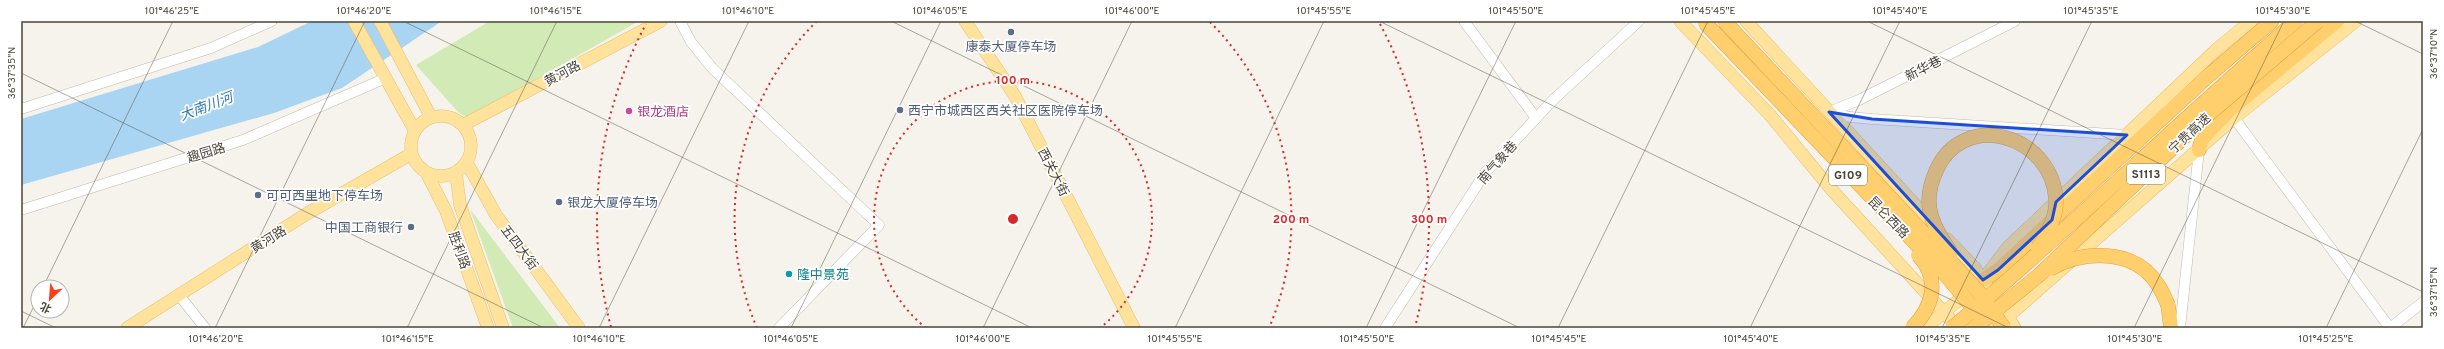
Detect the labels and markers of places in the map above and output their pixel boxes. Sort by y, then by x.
marker: 康泰大厦停车场 [1006,27,1016,37]
place label: 康泰大厦停车场 [965,39,1057,56]
place label: 西宁市城西区西关社区医院停车场 [908,103,1103,120]
place label: 银龙酒店 [637,104,689,121]
marker: 西宁市城西区西关社区医院停车场 [895,105,905,115]
marker: 银龙酒店 [624,106,634,116]
place label: 可可西里地下停车场 [266,189,383,205]
marker: 可可西里地下停车场 [253,190,263,200]
place label: 银龙大厦停车场 [567,195,658,212]
marker: 银龙大厦停车场 [554,197,564,207]
centre of rings [1006,212,1020,226]
place label: 中国工商银行 [325,220,403,237]
marker: 中国工商银行 [406,222,416,232]
place label: 隆中景苑 [797,267,849,284]
marker: 隆中景苑 [784,269,794,279]

